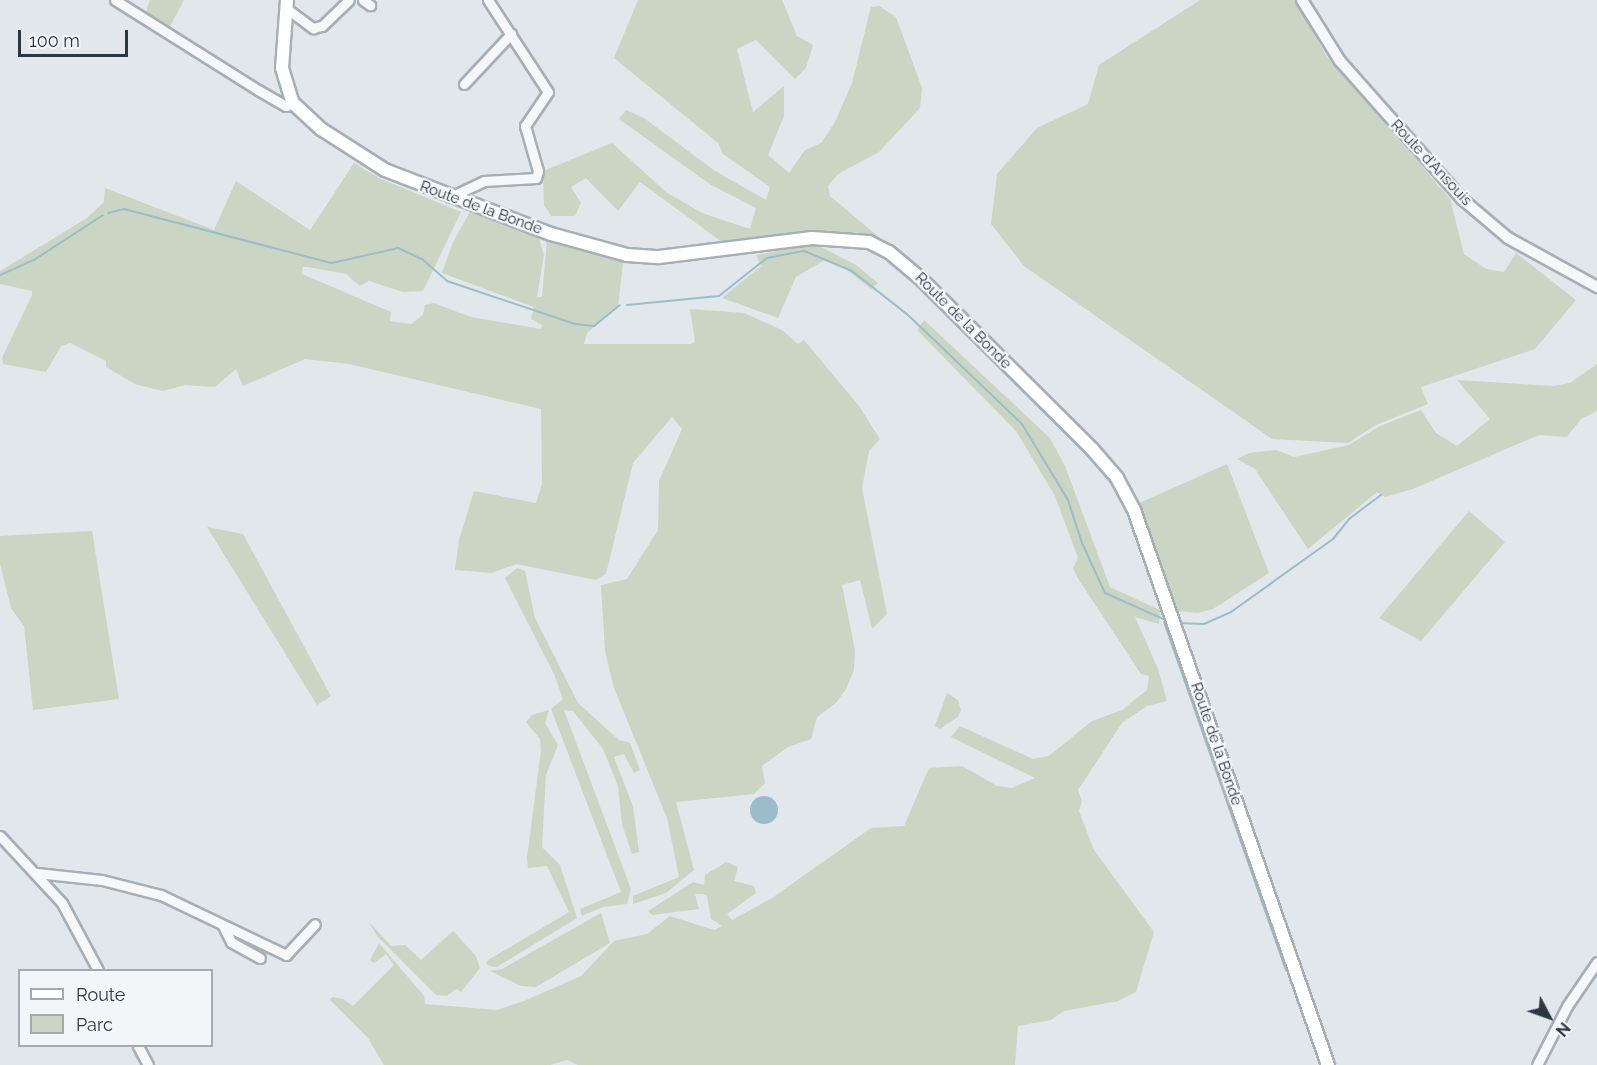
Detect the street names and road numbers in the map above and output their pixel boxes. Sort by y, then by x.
street label: Route d'Ansouis [1387,116,1475,210]
street label: Route de la Bonde [417,178,545,238]
street label: Route de la Bonde [911,269,1015,373]
street label: Route de la Bonde [1187,680,1245,808]

